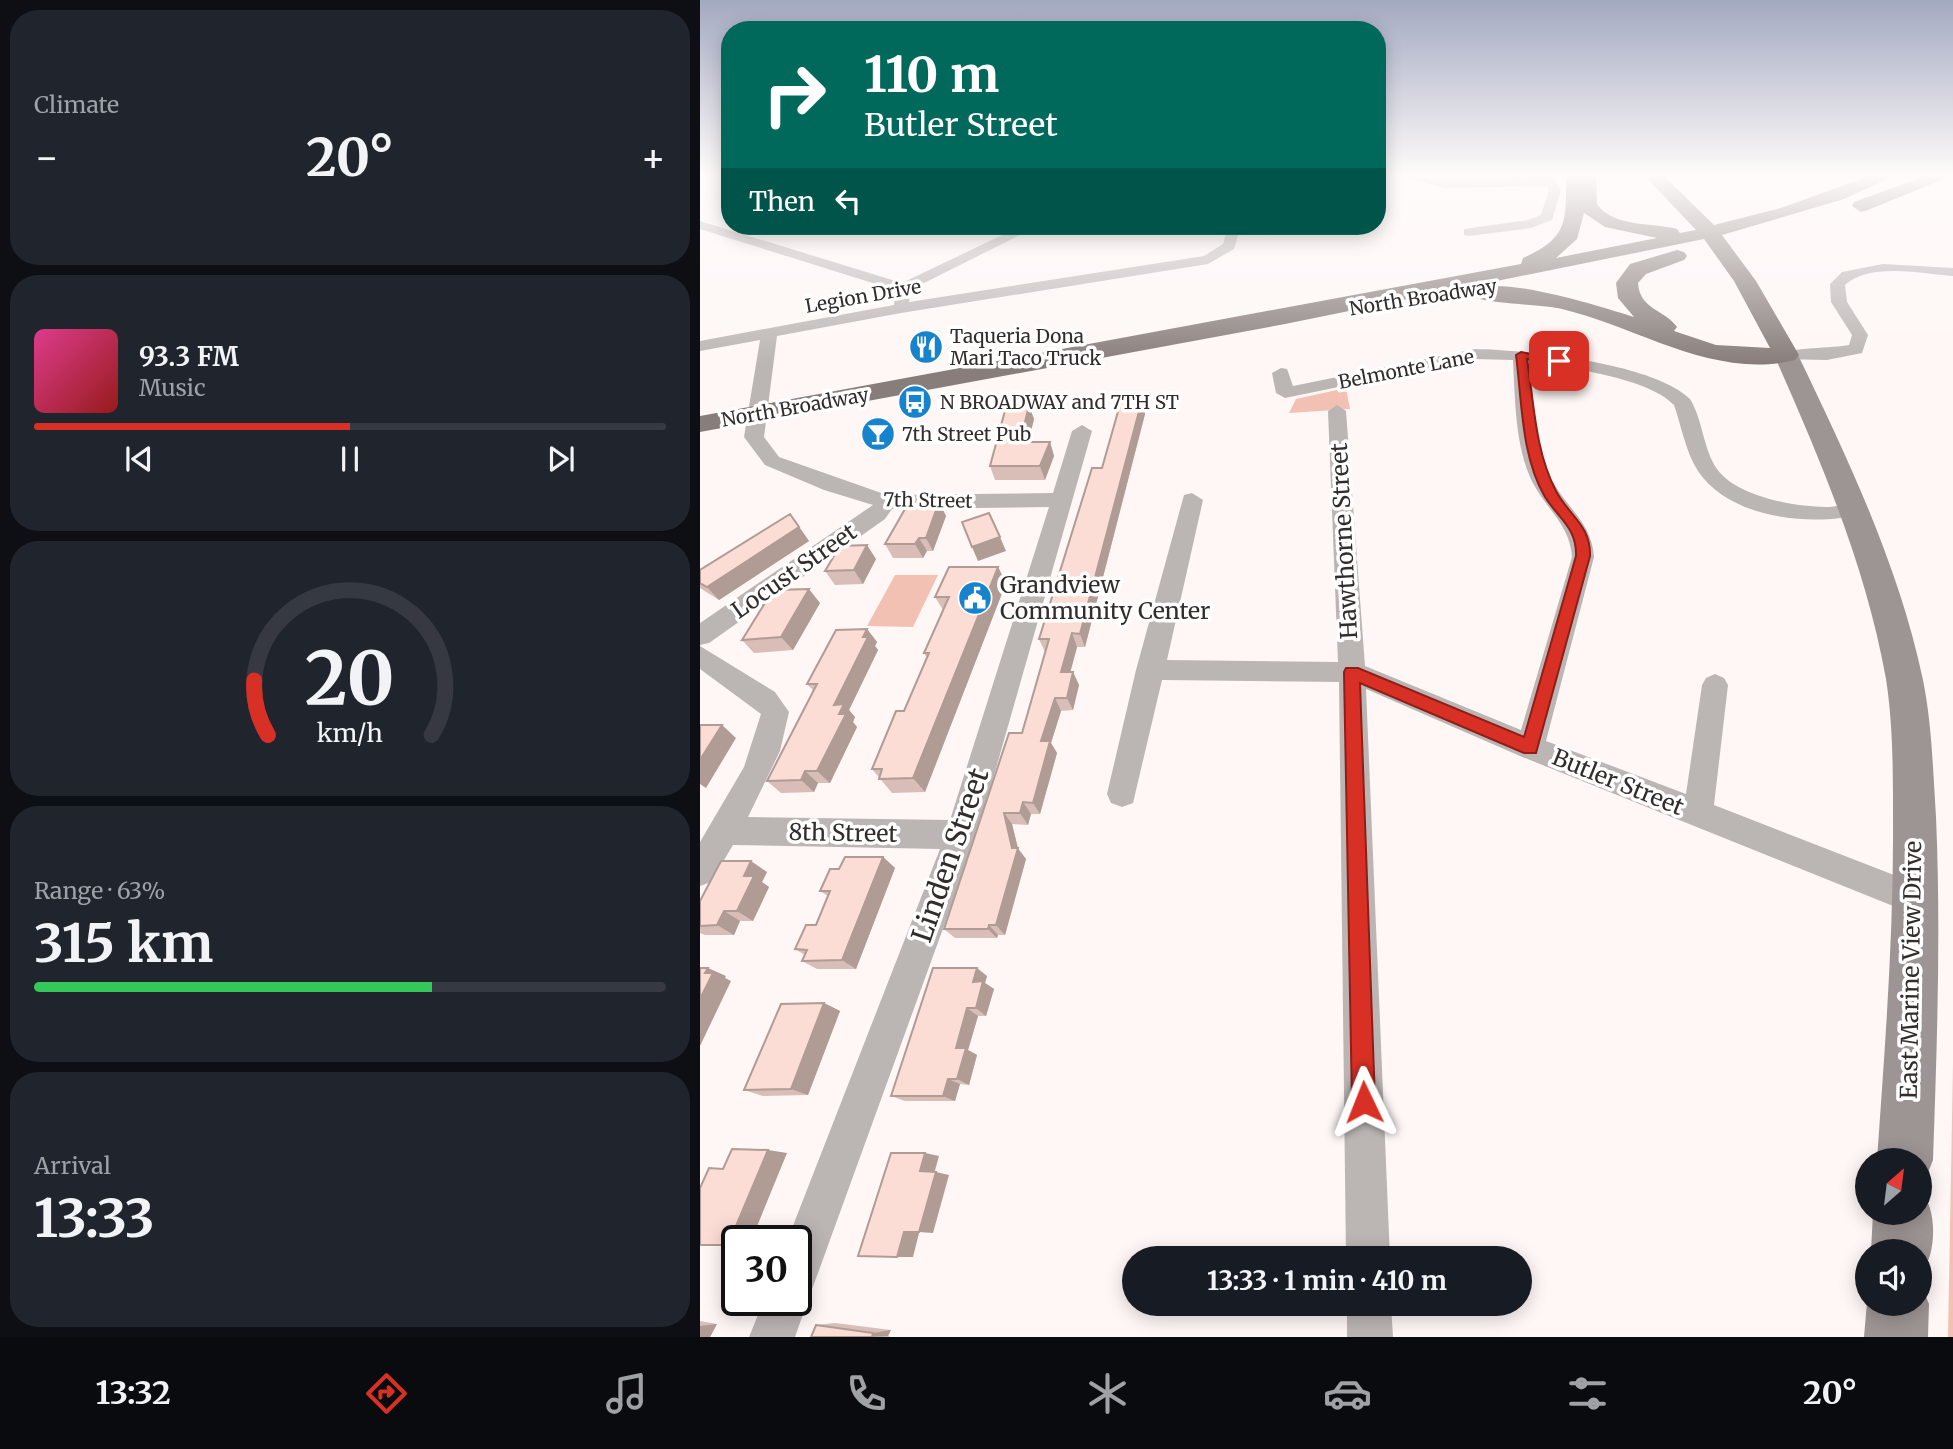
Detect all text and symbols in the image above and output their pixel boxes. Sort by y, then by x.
text: 110 m [864,44,999,105]
icon: right [749,49,840,140]
text: Climate [34,90,119,119]
text: Butler Street [864,105,1058,145]
text: 20° [306,125,394,190]
text: − [34,134,59,181]
text: + [641,134,666,181]
icon: left [829,182,867,220]
text: Then [749,185,815,218]
street label: North Broadway [1347,273,1499,321]
street label: Legion Drive [803,274,923,318]
place label: Taqueria Dona Mari Taco Truck [950,324,1101,370]
restaurant icon: Taqueria Dona Mari Taco Truck [907,328,945,366]
pin [1529,331,1589,391]
text: 93.3 FM [139,340,239,373]
icon: arrive [1540,342,1578,380]
street label: Belmonte Lane [1336,344,1476,394]
text: Music [139,373,206,402]
street label: North Broadway [719,382,871,432]
bus stop icon: N BROADWAY and 7TH ST [896,383,934,421]
place label: N BROADWAY and 7TH ST [940,390,1179,414]
bar icon: 7th Street Pub [859,415,897,453]
place label: 7th Street Pub [902,422,1031,446]
icon: previous [120,440,158,478]
icon: pause [331,440,369,478]
icon: next [542,440,580,478]
street label: Hawthorne Street [1324,442,1363,640]
street label: 7th Street [883,487,973,513]
street label: Locust Street [726,517,862,624]
place label: Grandview Community Center [1000,570,1210,625]
public building icon: Grandview Community Center [956,579,994,617]
text: 20 [305,633,395,725]
text: km/h [317,716,383,748]
street label: Butler Street [1548,742,1688,821]
street label: Linden Street [903,763,997,947]
street label: 8th Street [788,817,898,848]
street label: East Marine View Drive [1894,841,1927,1099]
text: Range · 63% [34,876,165,905]
text: 315 km [34,911,213,976]
position arrow [1327,1065,1401,1139]
north arrow [1855,1148,1932,1225]
map controls [1855,1148,1932,1316]
text: Arrival [34,1151,111,1180]
text: 13:33 [34,1186,155,1251]
speed limit sign: 30 [721,1225,812,1316]
button: sound [1855,1239,1932,1316]
text: 13:33 · 1 min · 410 m [1207,1264,1447,1297]
icon: directions [362,1369,411,1418]
icon: music [602,1369,651,1418]
icon: phone [842,1369,891,1418]
icon: climate [1083,1369,1132,1418]
icon: car [1323,1369,1372,1418]
icon: filters [1563,1369,1612,1418]
text: 13:32 [96,1373,171,1413]
text: 20° [1803,1373,1857,1413]

